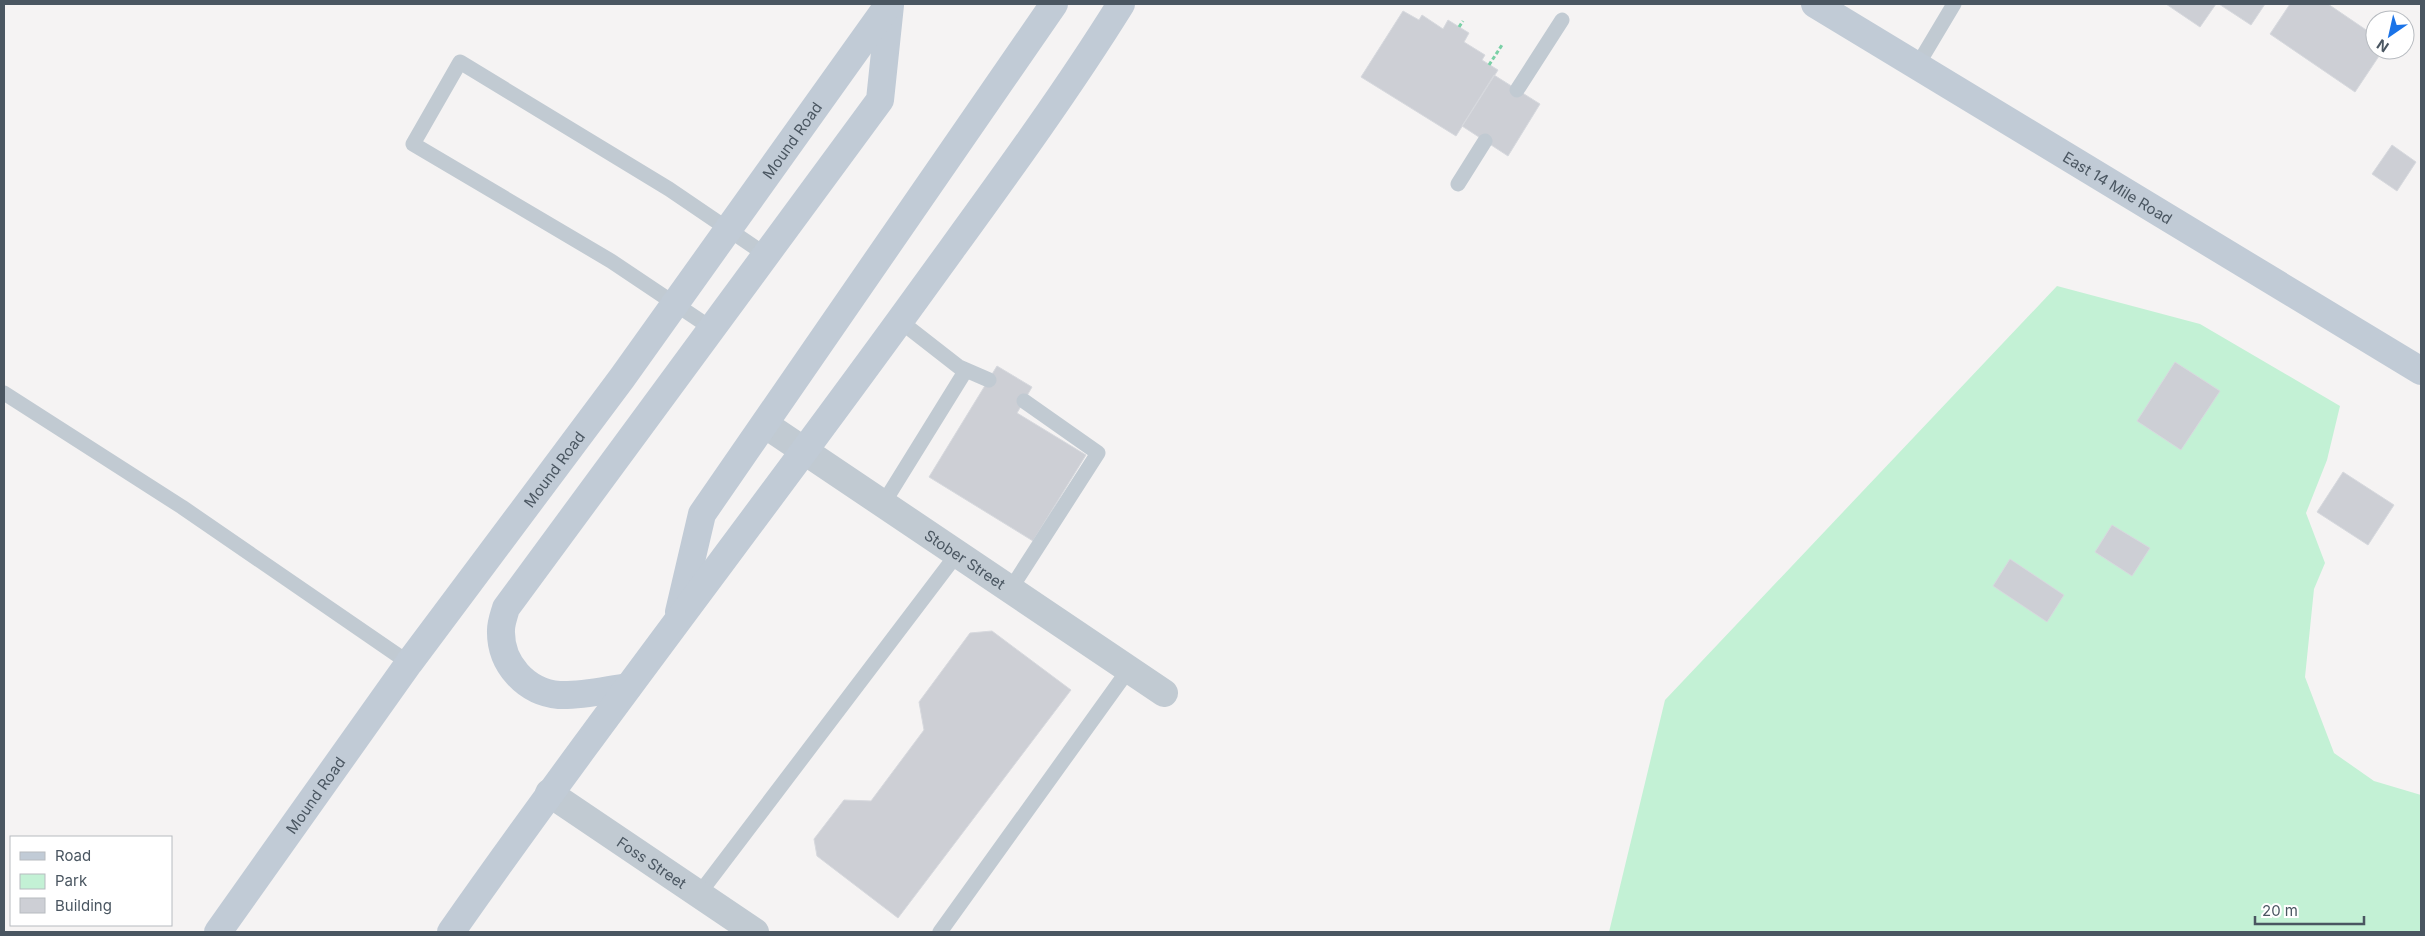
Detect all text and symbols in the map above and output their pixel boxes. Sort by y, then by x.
north arrow [2365,10,2415,60]
text: N [2373,36,2392,56]
street label: Mound Road [758,98,826,182]
street label: East 14 Mile Road [2060,147,2176,228]
street label: Mound Road [519,427,588,511]
street label: Stober Street [921,525,1009,593]
street label: Mound Road [281,753,349,837]
street label: Foss Street [613,832,690,893]
legend [10,836,172,926]
text: Road [55,846,91,865]
text: Park [55,871,88,890]
scale bar [2255,894,2364,926]
text: Building [55,896,112,915]
text: 20 m [2262,901,2298,920]

